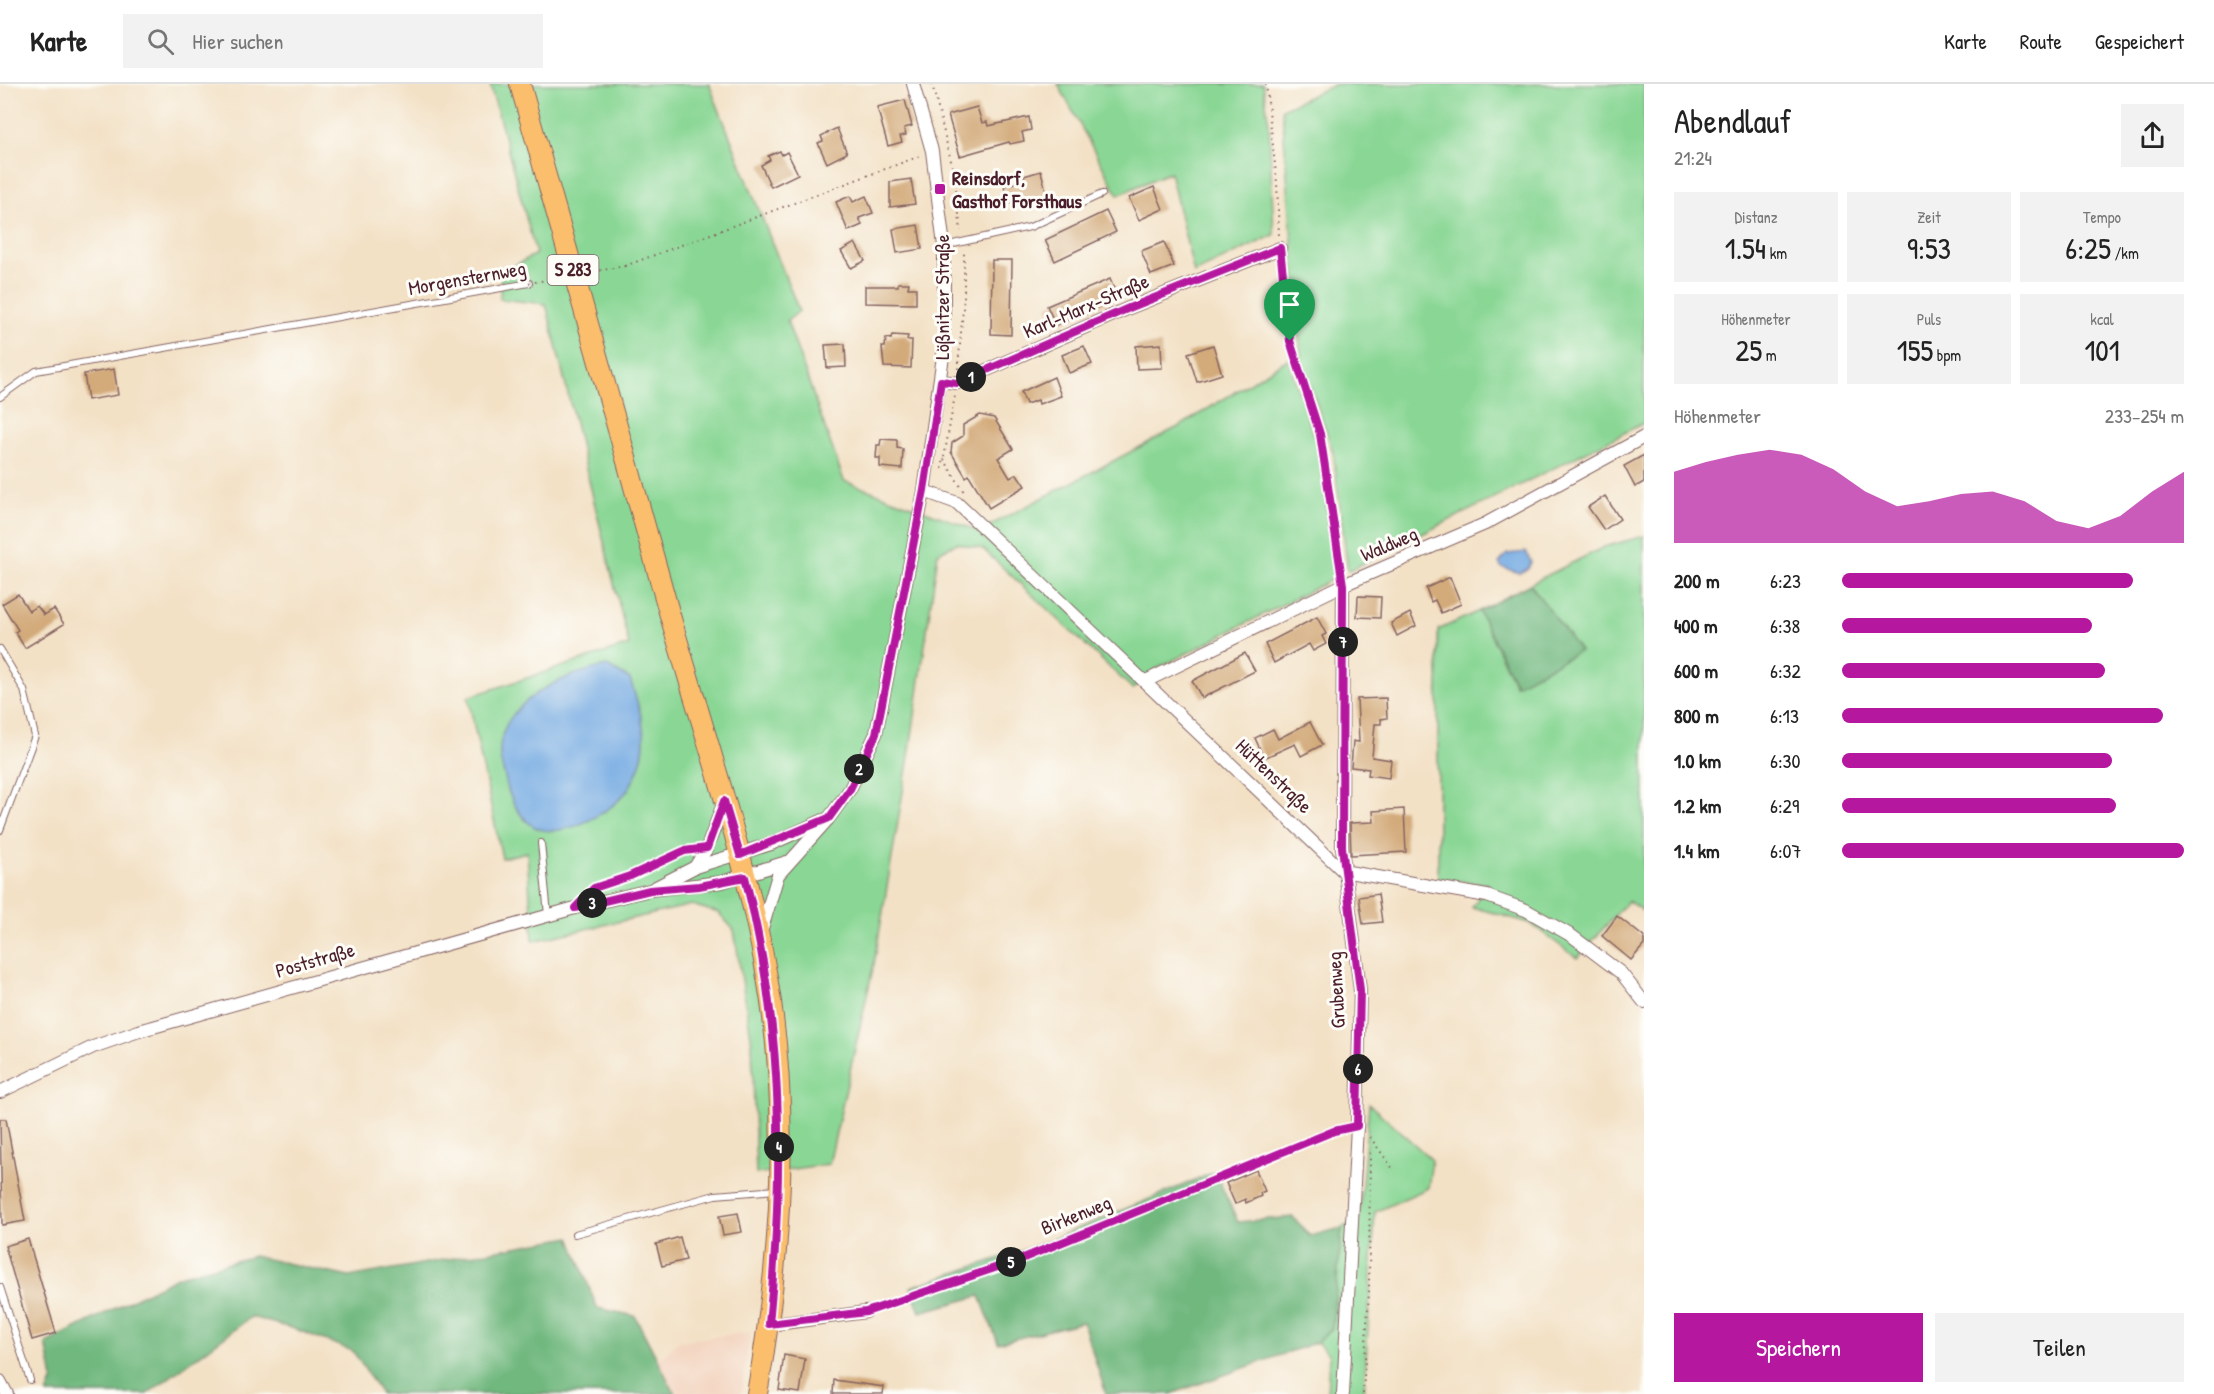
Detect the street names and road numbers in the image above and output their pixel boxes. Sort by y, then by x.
street label: Lößnitzer Straße [928,234,955,360]
street label: Morgensternweg [406,254,528,301]
road number: S 283 [548,255,598,285]
street label: Karl-Marx-Straße [1019,267,1153,344]
street label: Waldweg [1356,519,1422,568]
street label: Hüttenstraße [1230,732,1319,819]
street label: Poststraße [272,935,358,984]
street label: Grubenweg [1320,951,1351,1029]
street label: Birkenweg [1037,1188,1115,1241]

